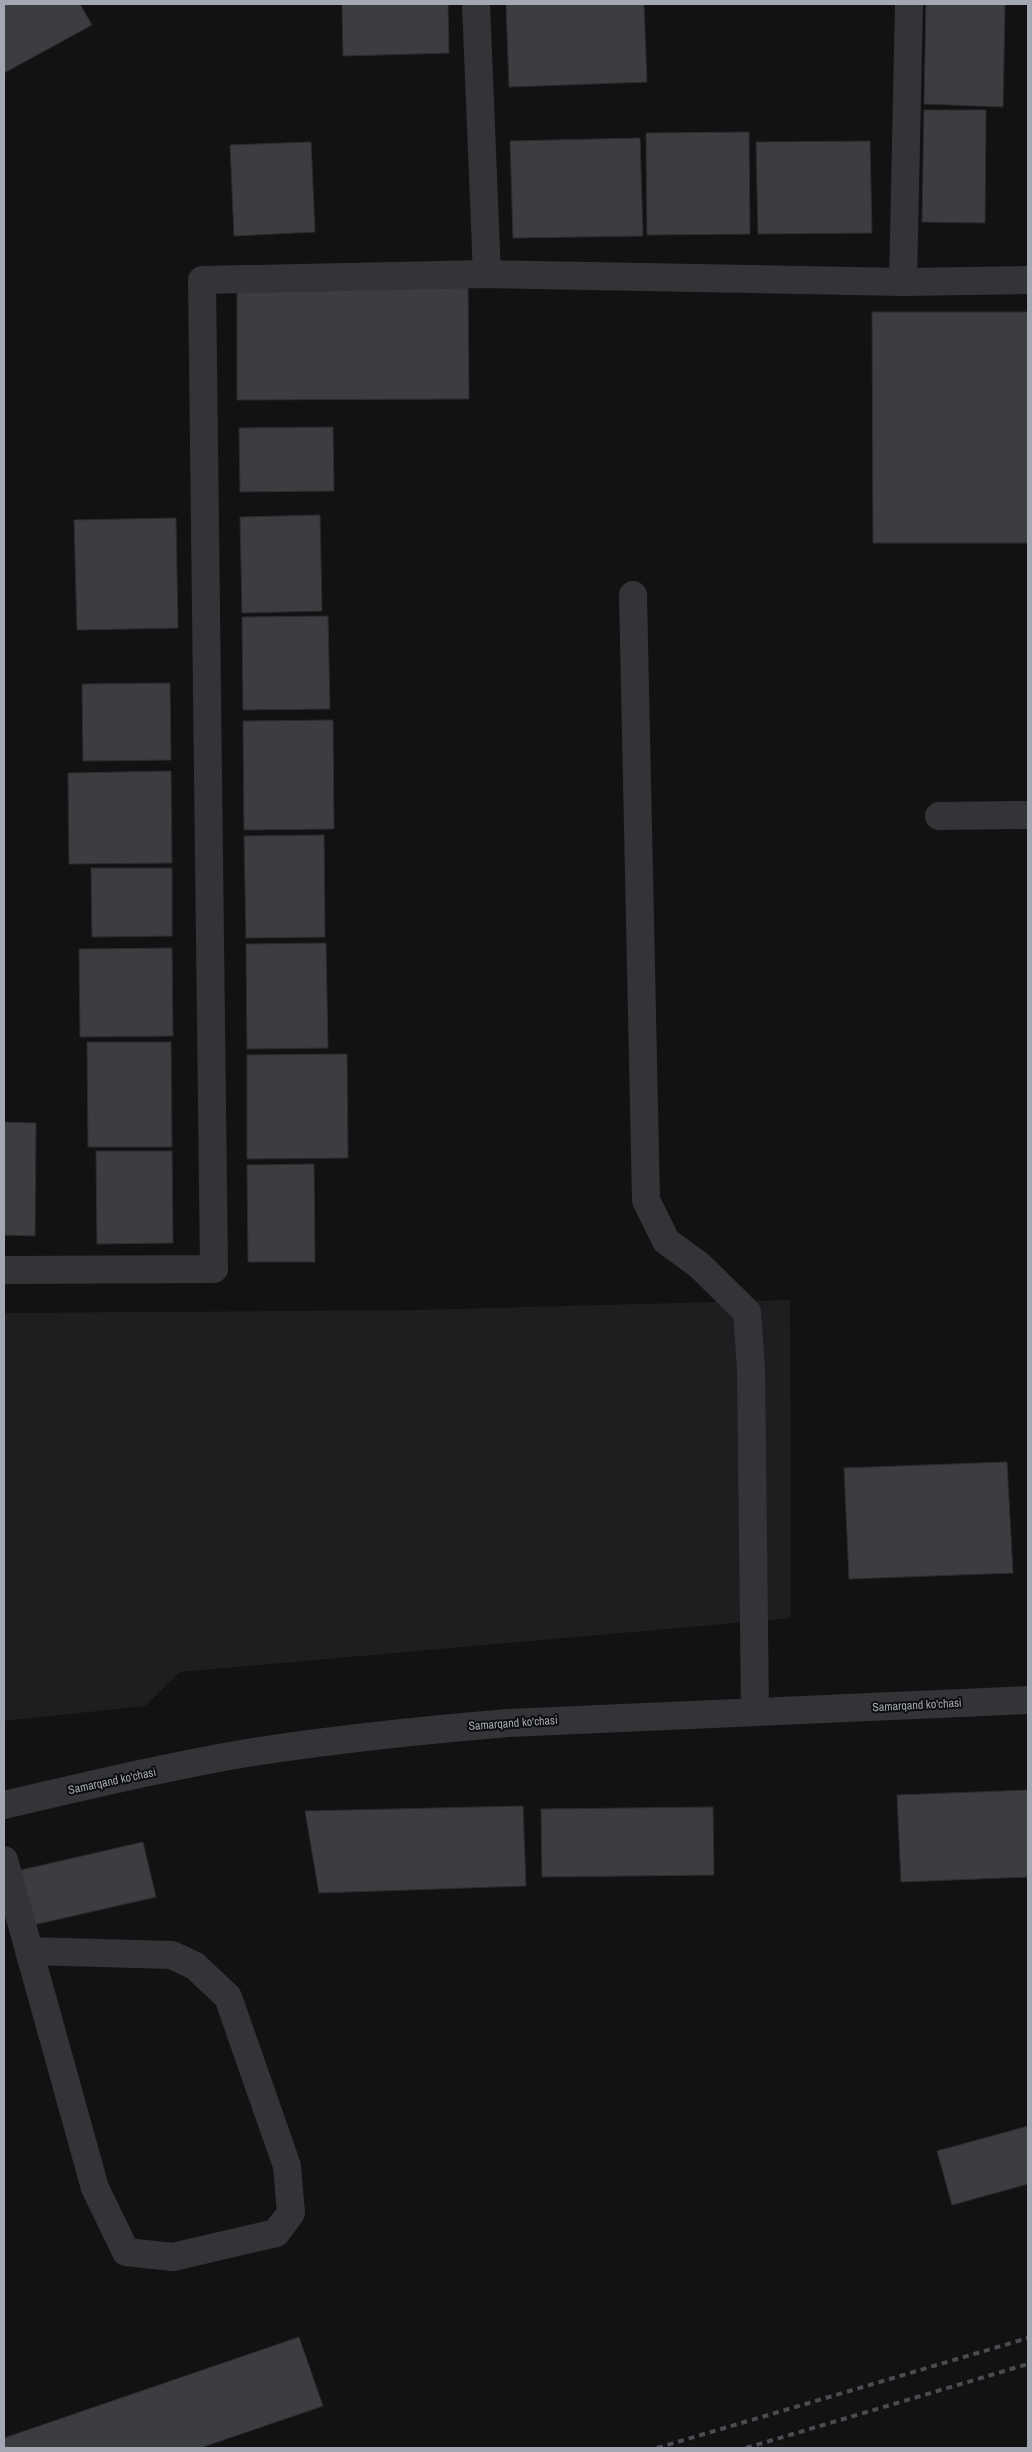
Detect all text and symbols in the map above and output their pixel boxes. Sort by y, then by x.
street label: Samarqand ko'chasi [872,1695,962,1715]
street label: Samarqand ko'chasi [468,1712,558,1734]
street label: Samarqand ko'chasi [67,1764,157,1798]

